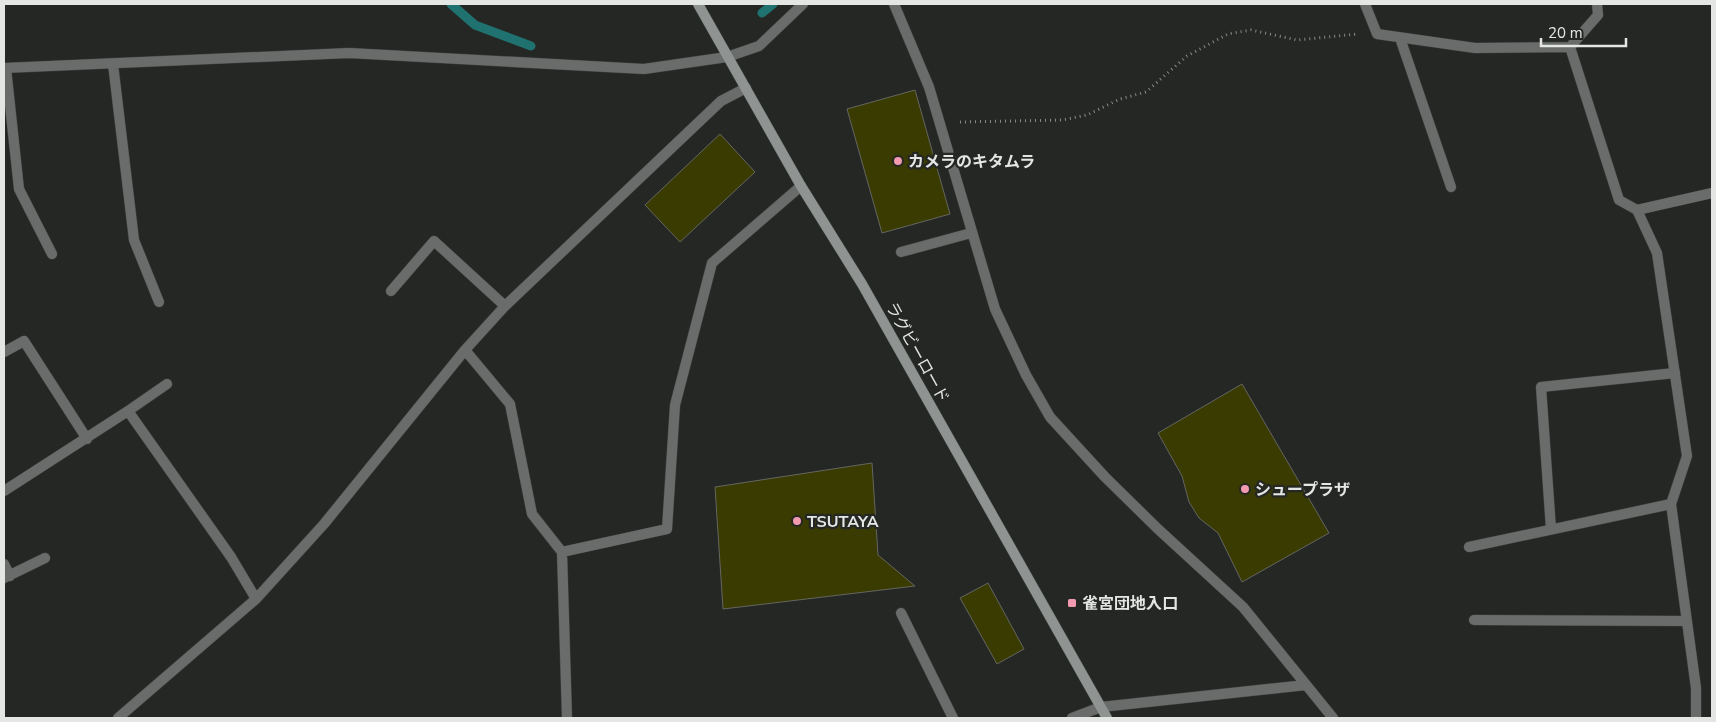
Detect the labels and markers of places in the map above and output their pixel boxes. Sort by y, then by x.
place label: カメラのキタムラ [908,151,1035,173]
marker: カメラのキタムラ [892,155,904,167]
place label: シュープラザ [1255,479,1350,501]
marker: シュープラザ [1239,483,1251,495]
place label: TSUTAYA [807,511,879,533]
marker: TSUTAYA [791,515,803,527]
place label: 雀宮団地入口 [1082,593,1178,615]
marker: 雀宮団地入口 [1066,597,1078,609]

